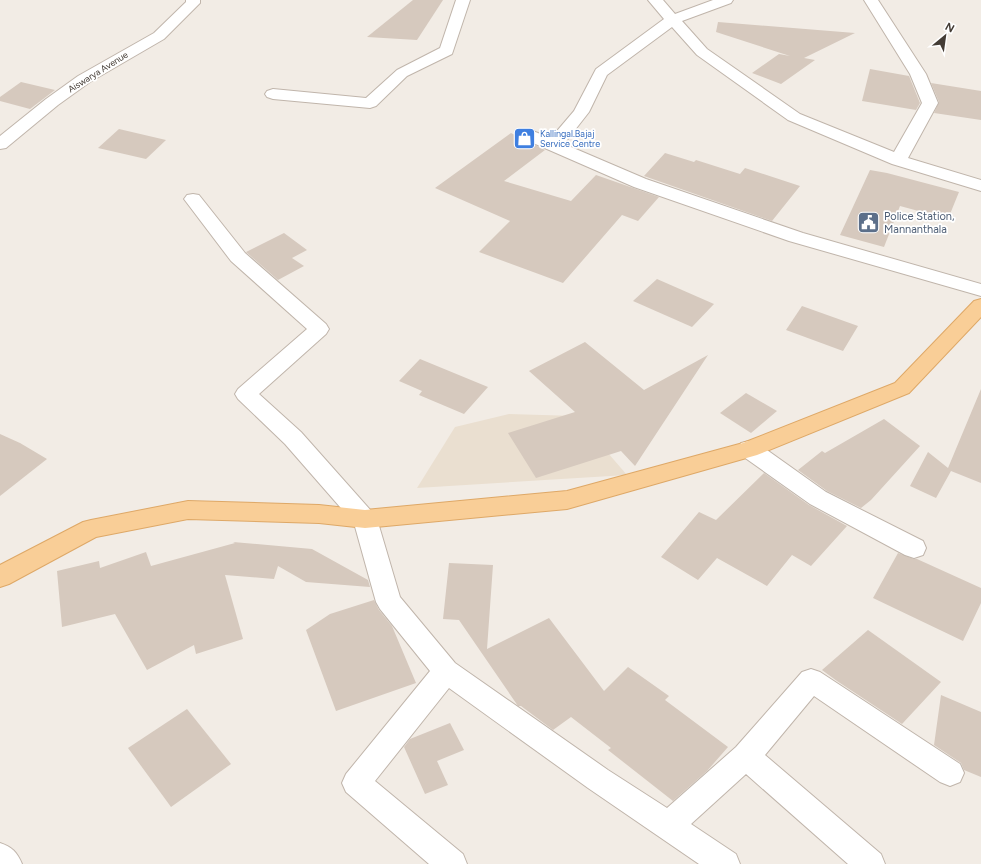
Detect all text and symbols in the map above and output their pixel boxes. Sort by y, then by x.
north arrow [925,16,965,56]
text: N [943,20,956,35]
street label: Aiswarya Avenue [66,49,130,94]
shop icon: Kallingal.Bajaj Service Centre [512,126,538,152]
place label: Kallingal.Bajaj Service Centre [540,128,600,149]
public building icon: Police Station, Mannanthala [855,209,881,235]
place label: Police Station, Mannanthala [884,210,955,236]

